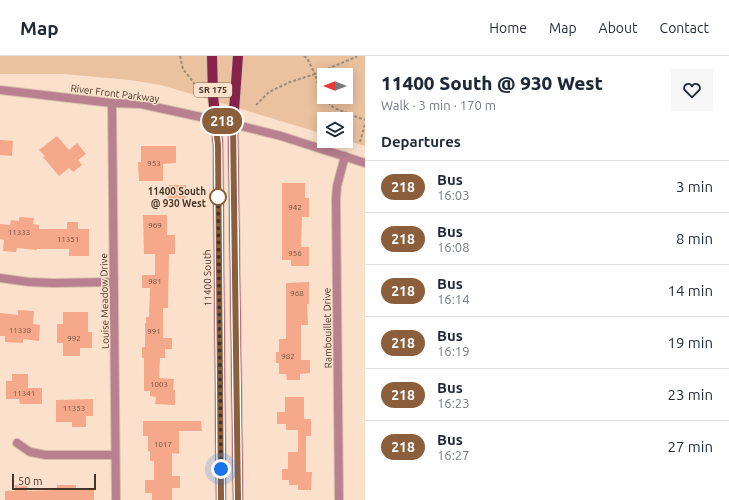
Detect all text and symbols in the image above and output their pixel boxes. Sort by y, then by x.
text: Map [20,17,59,39]
text: Home [489,20,527,36]
text: Map [549,20,577,36]
text: About [599,20,638,36]
text: Contact [660,20,709,36]
north arrow [317,68,353,104]
map controls [317,68,353,148]
button: heart [671,69,713,111]
text: 11400 South @ 930 West [381,72,603,94]
street label: River Front Parkway [70,83,160,104]
road number: SR 175 [194,83,232,97]
text: Walk · 3 min · 170 m [381,98,496,112]
line badge: 218 [199,108,245,134]
button: layers [317,112,353,148]
text: 218 [210,113,234,129]
text: Departures [381,133,461,150]
house number: 953 [147,159,161,168]
text: Bus [437,171,463,188]
text: 3 min [676,178,713,195]
text: 218 [391,179,415,195]
place label: 11400 South @ 930 West [148,186,207,209]
marker: 11400 South @ 930 West [209,188,227,206]
text: 16:03 [437,188,470,202]
house number: 942 [288,203,302,212]
house number: 969 [148,221,162,230]
text: Bus [437,223,463,240]
house number: 11333 [8,228,30,237]
text: 8 min [676,230,713,247]
text: 218 [391,231,415,247]
house number: 11351 [57,235,79,244]
text: 16:08 [437,240,470,254]
street label: 11400 South [202,249,213,307]
house number: 956 [288,249,302,258]
street label: Louise Meadow Drive [98,253,111,349]
text: Bus [437,275,463,292]
house number: 981 [148,277,162,286]
text: 14 min [667,282,713,299]
text: 218 [391,283,415,299]
street label: Rambouillet Drive [321,288,334,368]
house number: 968 [290,289,304,298]
text: 16:14 [437,292,470,306]
house number: 11338 [9,326,32,335]
house number: 991 [147,327,161,336]
text: Bus [437,327,463,344]
house number: 992 [67,334,81,343]
text: 19 min [667,334,713,351]
text: 218 [391,335,415,351]
text: 16:19 [437,344,470,358]
house number: 982 [281,352,295,361]
text: Bus [437,379,463,396]
house number: 1003 [150,380,168,389]
text: 23 min [667,386,713,403]
text: 218 [391,387,415,403]
house number: 11341 [13,389,35,398]
text: 16:23 [437,396,470,410]
house number: 11353 [63,404,85,413]
text: Bus [437,431,463,448]
text: 27 min [667,438,713,455]
text: 218 [391,439,415,455]
house number: 1017 [154,440,172,449]
text: 16:27 [437,448,470,462]
your location [211,459,231,479]
scale bar [12,472,96,491]
text: 50 m [18,475,42,487]

